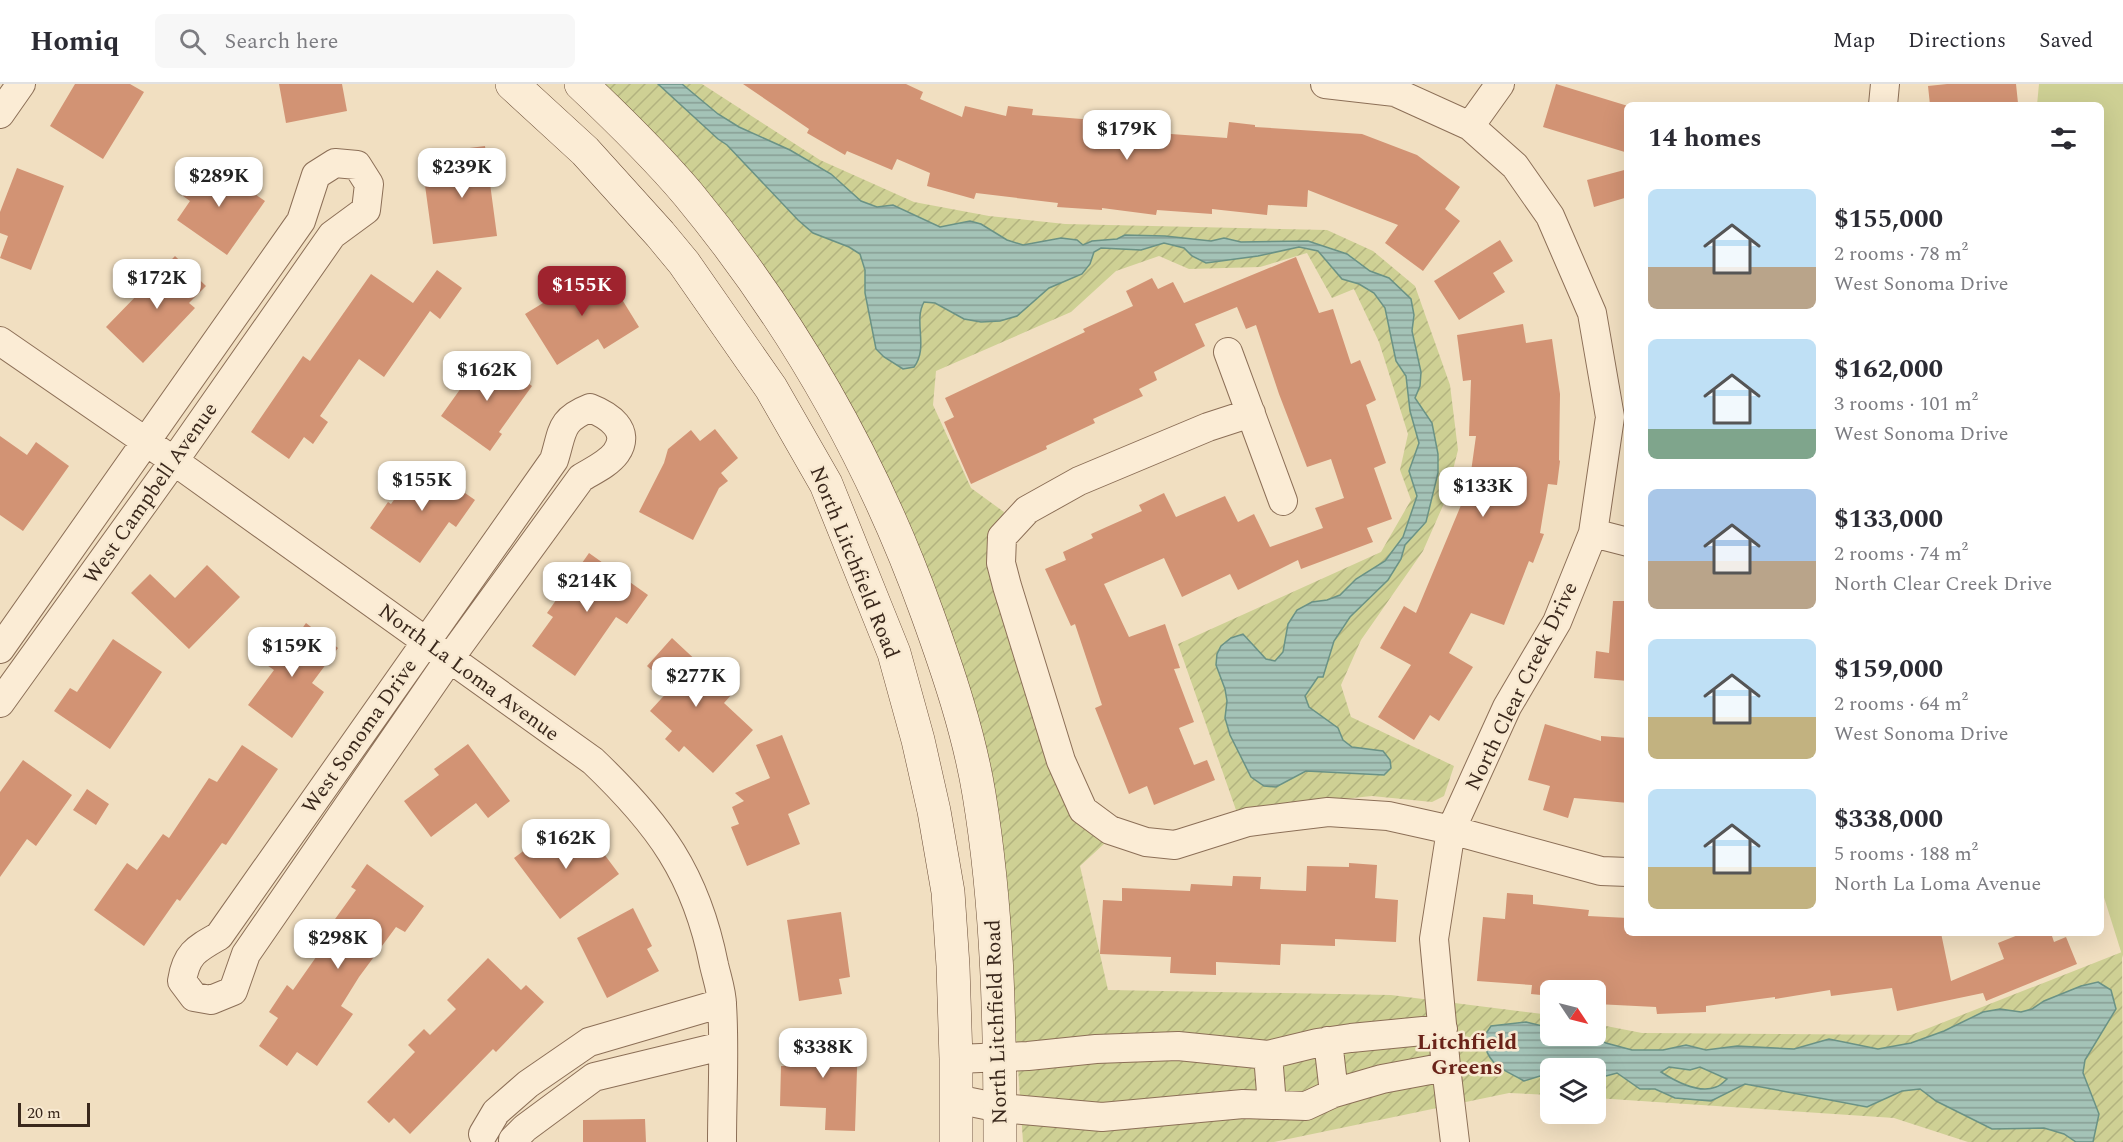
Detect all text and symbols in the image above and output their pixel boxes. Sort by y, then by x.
search box [155,14,575,68]
text: Homiq [30,20,119,63]
icon: search [176,25,209,58]
text: Search here [224,25,339,58]
text: Map [1833,25,1875,57]
text: Directions [1908,25,2006,57]
text: Saved [2039,25,2093,57]
pin: $179K [1085,110,1169,161]
text: $179K [1097,114,1157,144]
text: 14 homes [1648,118,1762,158]
icon: filters [2047,122,2080,155]
pin: $239K [420,148,504,199]
text: $239K [432,152,492,182]
pin: $289K [177,157,261,208]
text: $289K [189,161,249,191]
text: $155,000 [1834,199,1943,239]
icon: home [1696,213,1768,285]
text: 2 rooms · 78 m² [1834,239,1968,269]
pin: $172K [115,259,199,310]
text: $172K [127,263,187,293]
pin: $155K [540,266,624,317]
text: West Sonoma Drive [1834,269,2009,299]
text: $155K [552,270,612,300]
text: $162,000 [1834,349,1943,389]
pin: $162K [445,351,529,402]
text: $162K [457,355,517,385]
icon: home [1696,363,1768,435]
text: 3 rooms · 101 m² [1834,389,1978,419]
street label: West Campbell Avenue [76,396,226,591]
text: West Sonoma Drive [1834,419,2009,449]
pin: $155K [380,461,464,512]
street label: North Litchfield Road [801,461,907,664]
text: $155K [392,465,452,495]
pin: $133K [1441,467,1525,518]
text: $133K [1453,471,1513,501]
text: $133,000 [1834,499,1943,539]
icon: home [1696,513,1768,585]
text: 2 rooms · 74 m² [1834,539,1968,569]
pin: $214K [545,562,629,613]
text: $214K [557,566,617,596]
text: North Clear Creek Drive [1834,569,2052,599]
street label: North Clear Creek Drive [1457,576,1587,796]
street label: North La Loma Avenue [371,596,566,750]
pin: $159K [250,627,334,678]
text: $159K [262,631,322,661]
text: $159,000 [1834,649,1943,689]
street label: West Sonoma Drive [294,652,425,821]
pin: $277K [654,657,738,708]
text: $277K [666,661,726,691]
icon: home [1696,663,1768,735]
text: 2 rooms · 64 m² [1834,689,1968,719]
text: West Sonoma Drive [1834,719,2009,749]
text: $338,000 [1834,799,1943,839]
icon: home [1696,813,1768,885]
pin: $162K [524,819,608,870]
text: $162K [536,823,596,853]
text: 5 rooms · 188 m² [1834,839,1978,869]
text: North La Loma Avenue [1834,869,2041,899]
pin: $298K [296,919,380,970]
street label: North Litchfield Road [977,919,1017,1125]
text: $298K [308,923,368,953]
north arrow [1540,980,1606,1046]
map controls [1540,980,1606,1124]
district label: Litchfield Greens [1417,1026,1517,1084]
pin: $338K [781,1028,865,1079]
text: $338K [793,1032,853,1062]
button: layers [1540,1058,1606,1124]
scale bar [18,1100,90,1128]
text: 20 m [27,1101,61,1125]

